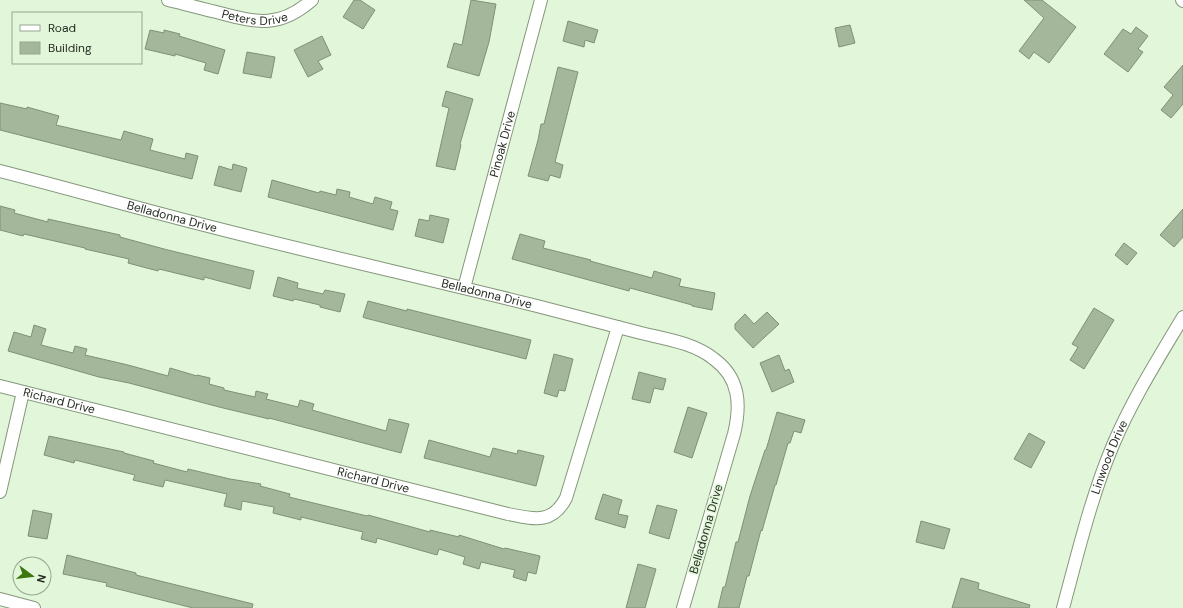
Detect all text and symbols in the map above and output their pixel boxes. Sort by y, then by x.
street label: Peters Drive [220,6,290,29]
legend [12,12,142,64]
text: Road [48,20,76,36]
text: Building [48,40,92,56]
street label: Pinoak Drive [486,109,519,179]
street label: Belladonna Drive [125,197,219,236]
street label: Belladonna Drive [440,275,534,312]
street label: Richard Drive [21,384,97,418]
street label: Linwood Drive [1087,417,1131,496]
street label: Richard Drive [336,463,411,497]
street label: Belladonna Drive [686,482,726,576]
north arrow [12,556,52,596]
text: N [34,573,49,584]

